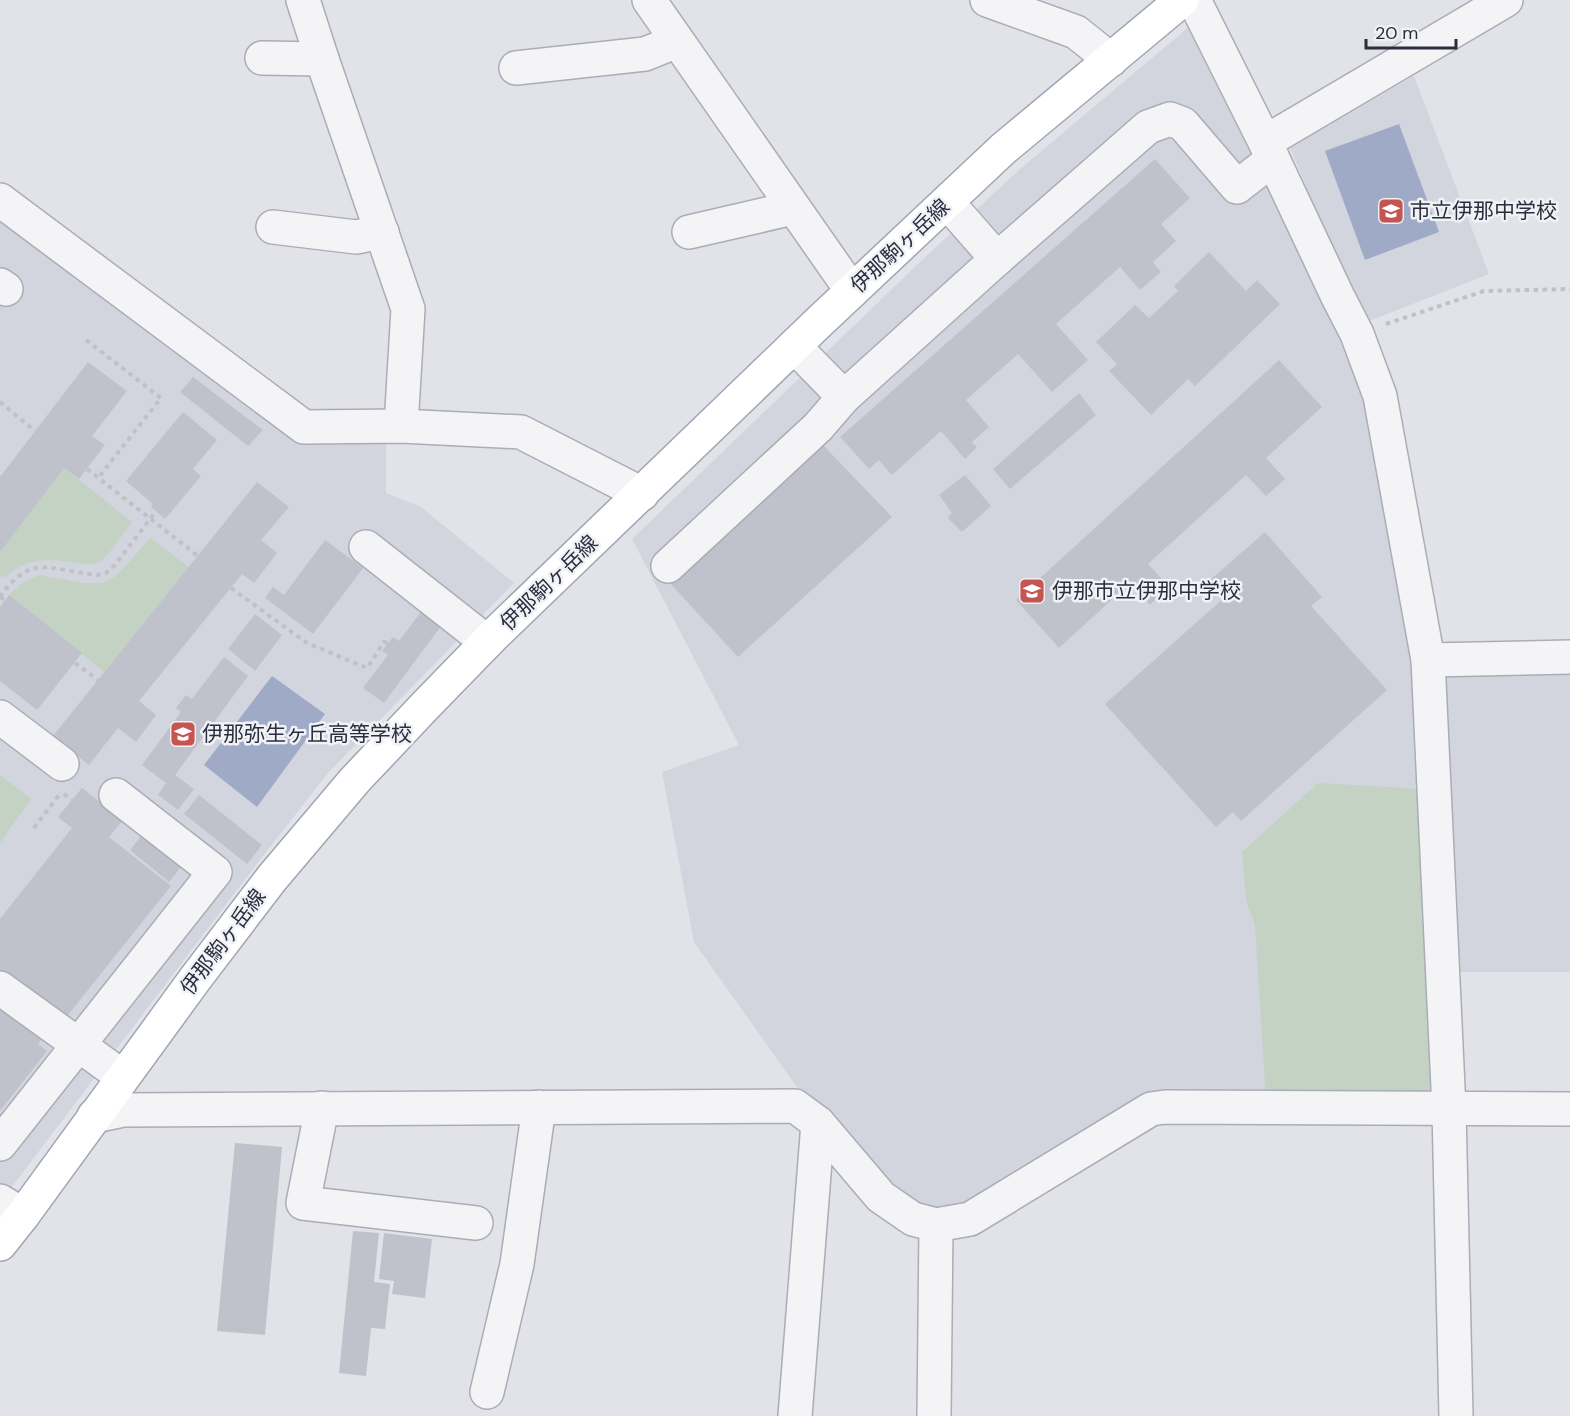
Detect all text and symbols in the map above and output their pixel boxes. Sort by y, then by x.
scale bar [1366,12,1456,50]
text: 20 m [1375,21,1418,45]
street label: 伊那駒ヶ岳線 [844,193,956,299]
school or university icon: 市立伊那中学校 [1376,196,1406,226]
place label: 市立伊那中学校 [1410,197,1557,225]
street label: 伊那駒ヶ岳線 [494,529,604,637]
school or university icon: 伊那市立伊那中学校 [1017,576,1047,606]
place label: 伊那市立伊那中学校 [1052,577,1241,605]
school or university icon: 伊那弥生ヶ丘高等学校 [168,719,198,749]
place label: 伊那弥生ヶ丘高等学校 [202,720,412,748]
street label: 伊那駒ヶ岳線 [174,883,272,1001]

